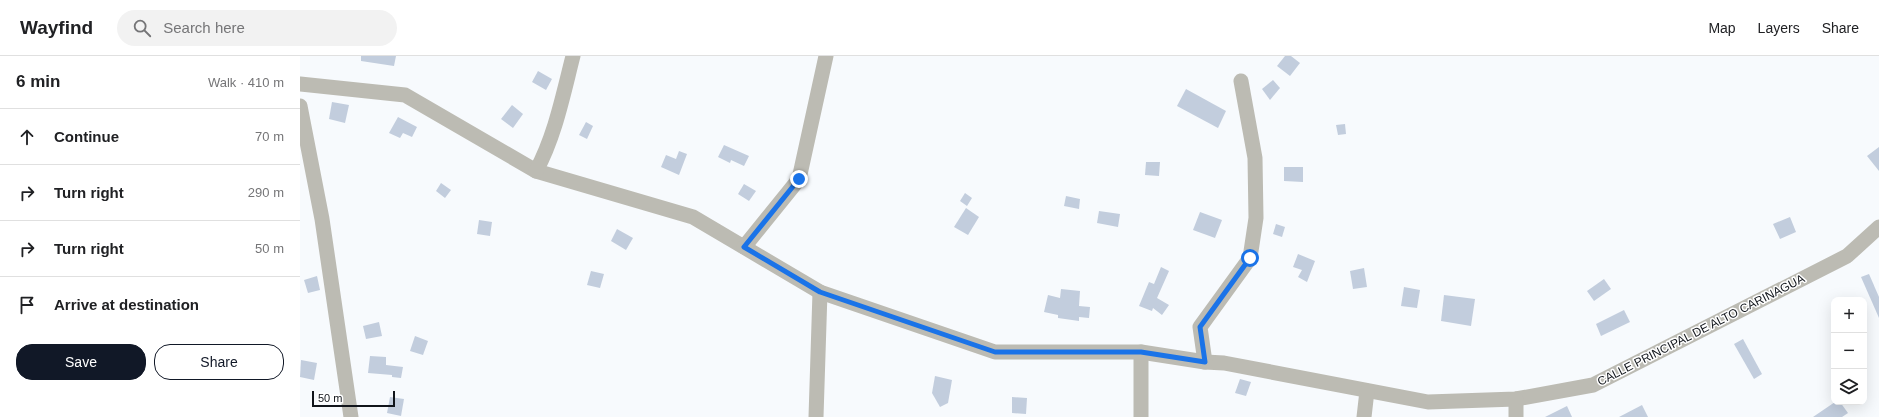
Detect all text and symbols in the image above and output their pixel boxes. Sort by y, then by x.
search box [117,10,397,46]
text: Wayfind [20,17,93,38]
icon: search [131,17,153,39]
text: Search here [163,19,245,36]
text: Map [1708,20,1736,36]
text: Layers [1758,20,1800,36]
text: Share [1822,20,1859,36]
text: 6 min [16,72,60,91]
text: Walk · 410 m [208,75,284,90]
icon: ahead [16,126,38,148]
text: Continue [54,128,119,145]
text: 70 m [255,129,284,144]
route end [790,170,808,188]
icon: right [16,182,38,204]
text: Turn right [54,184,124,201]
text: 290 m [248,185,284,200]
icon: right [16,238,38,260]
text: Turn right [54,240,124,257]
text: 50 m [255,241,284,256]
route start [1241,249,1259,267]
street label: CALLE PRINCIPAL DE ALTO CARINAGUA [1595,271,1807,389]
icon: arrive [16,294,38,316]
text: Arrive at destination [54,296,199,313]
map controls [1831,297,1867,405]
button: + [1831,297,1867,333]
button: − [1831,333,1867,369]
button: Save [16,344,146,380]
button: Share [154,344,284,380]
button: layers [1831,369,1867,405]
scale bar [312,389,395,408]
text: 50 m [318,392,342,404]

